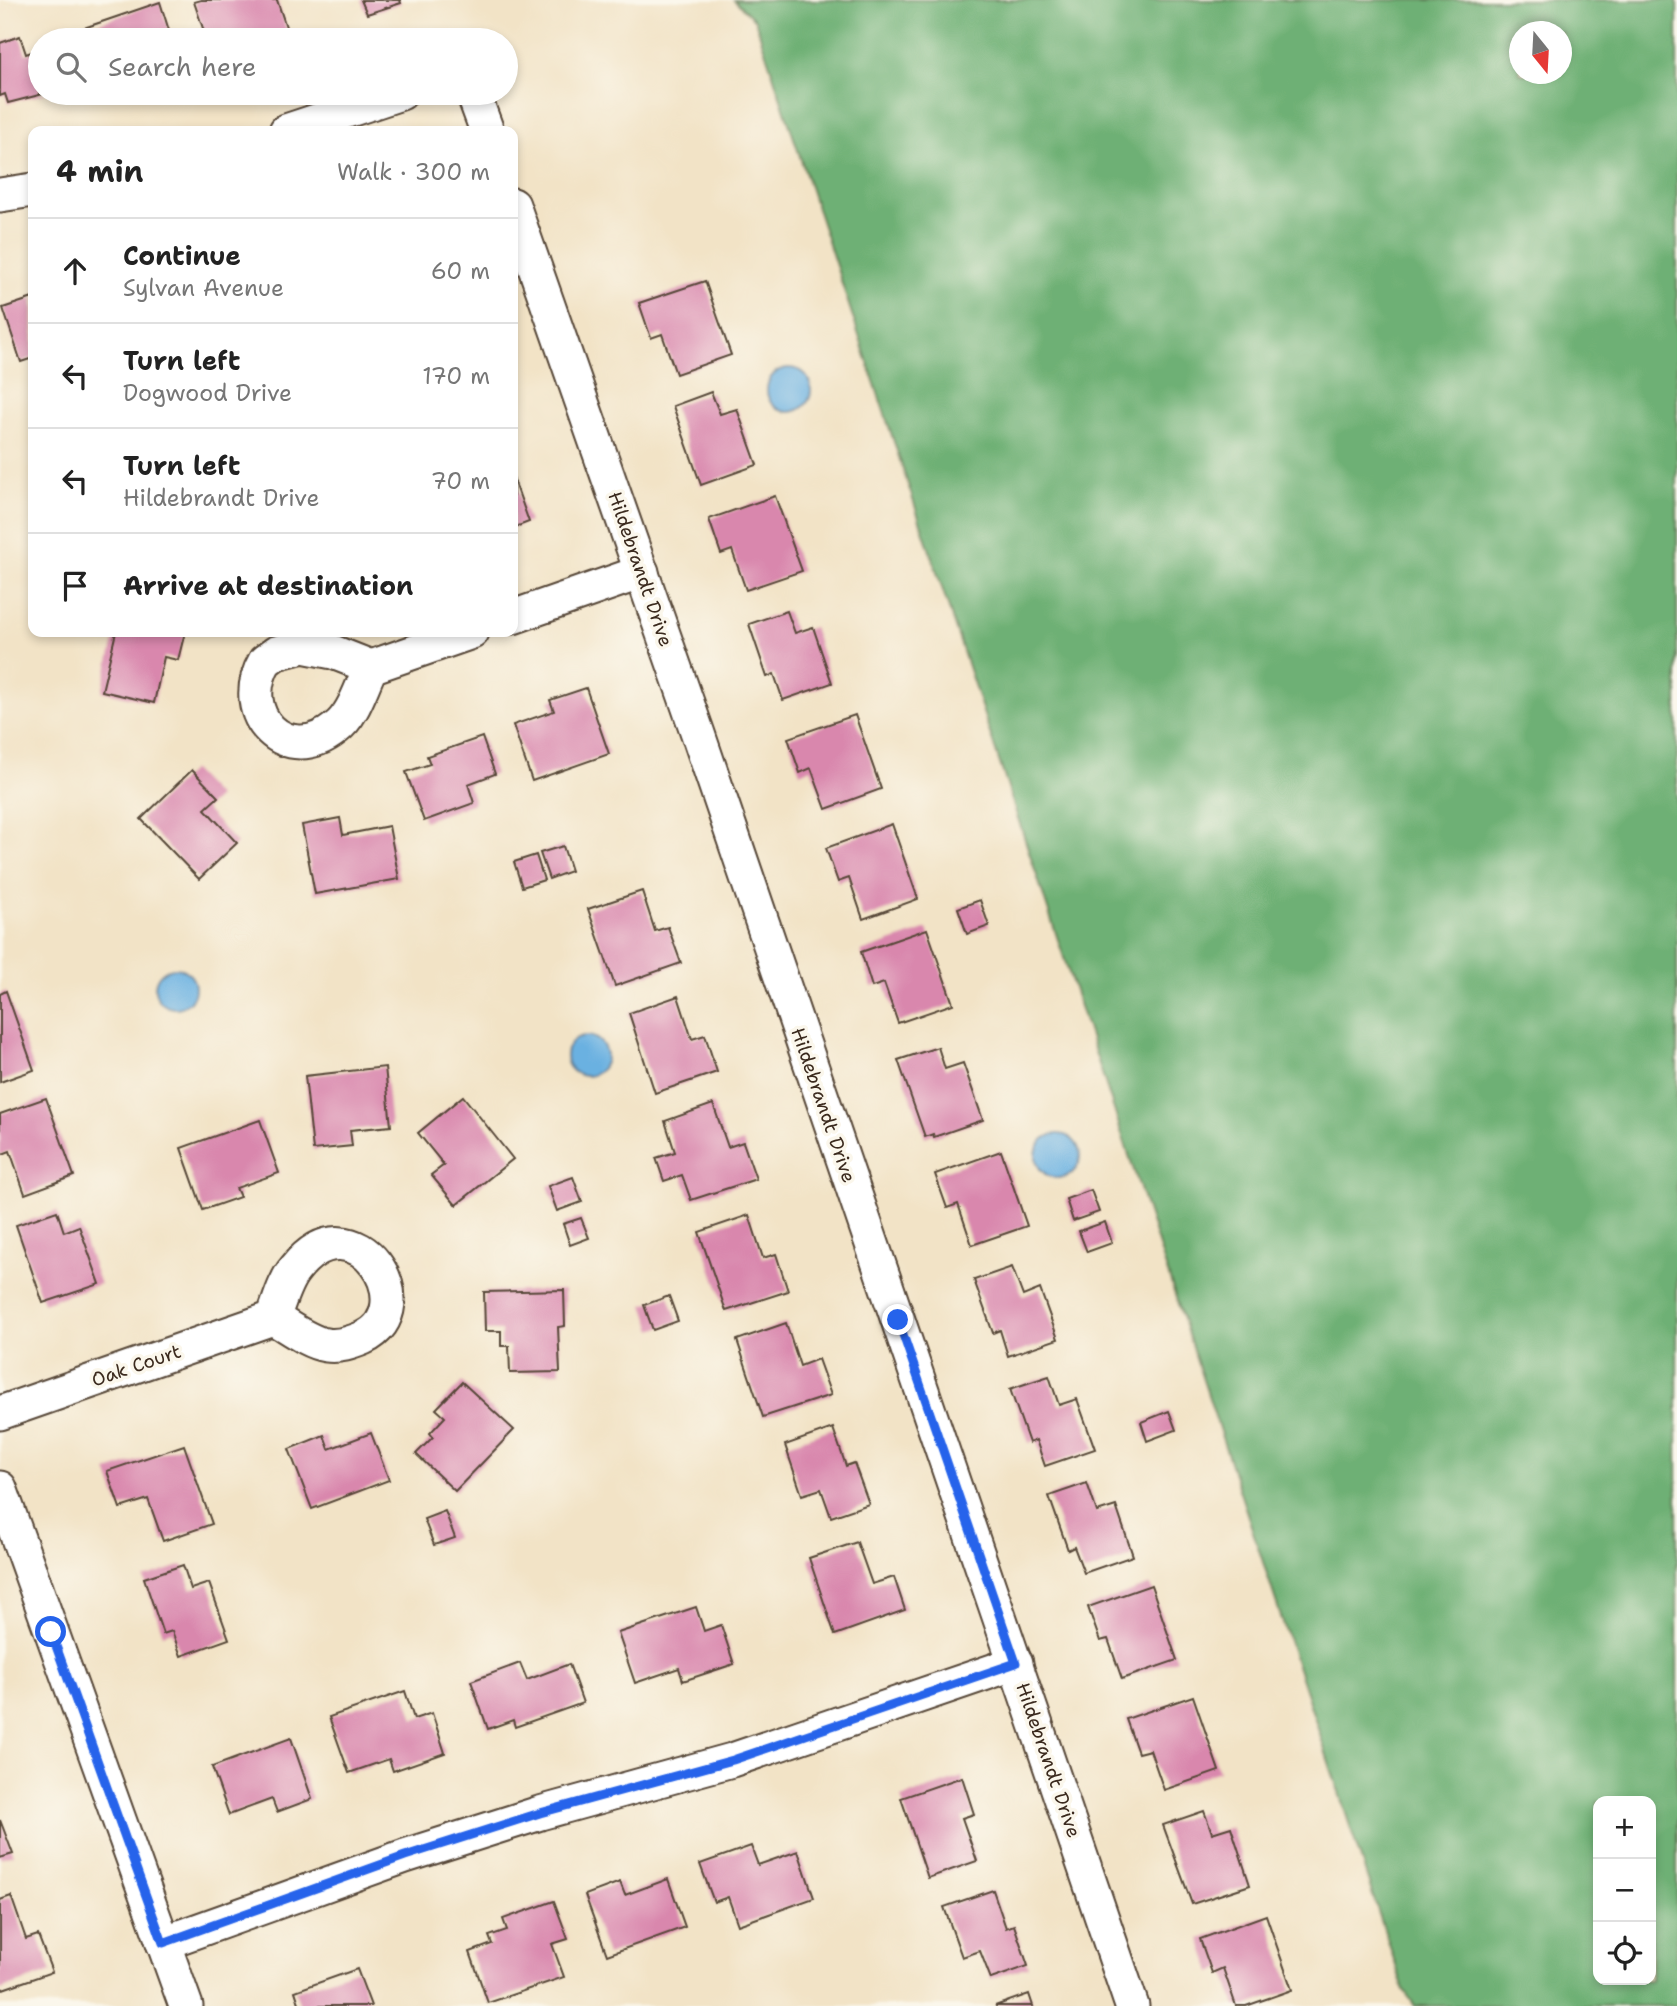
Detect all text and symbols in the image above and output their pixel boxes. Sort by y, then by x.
north arrow [1509,21,1572,84]
search box [28,28,518,105]
icon: search [52,48,90,86]
text: Search here [108,49,257,84]
text: 4 min [56,151,143,192]
text: Walk · 300 m [337,157,490,187]
text: Continue [123,238,241,273]
icon: ahead [56,252,94,290]
text: 60 m [431,256,490,286]
text: Sylvan Avenue [123,273,284,303]
text: Turn left [123,343,240,378]
icon: left [56,357,94,395]
text: 170 m [422,361,490,391]
text: Dogwood Drive [123,378,292,408]
text: Turn left [123,448,240,483]
icon: left [56,462,94,500]
text: 70 m [431,466,490,496]
text: Hildebrandt Drive [123,483,320,513]
street label: Hildebrandt Drive [602,488,679,650]
icon: arrive [56,567,94,605]
text: Arrive at destination [123,568,413,603]
street label: Hildebrandt Drive [785,1024,862,1186]
route end [882,1304,913,1335]
street label: Oak Court [88,1339,184,1392]
route start [35,1616,66,1647]
street label: Hildebrandt Drive [1010,1679,1087,1841]
map controls [1593,1796,1656,1985]
button: + [1593,1796,1656,1859]
button: − [1593,1859,1656,1922]
button: locate [1593,1922,1656,1985]

